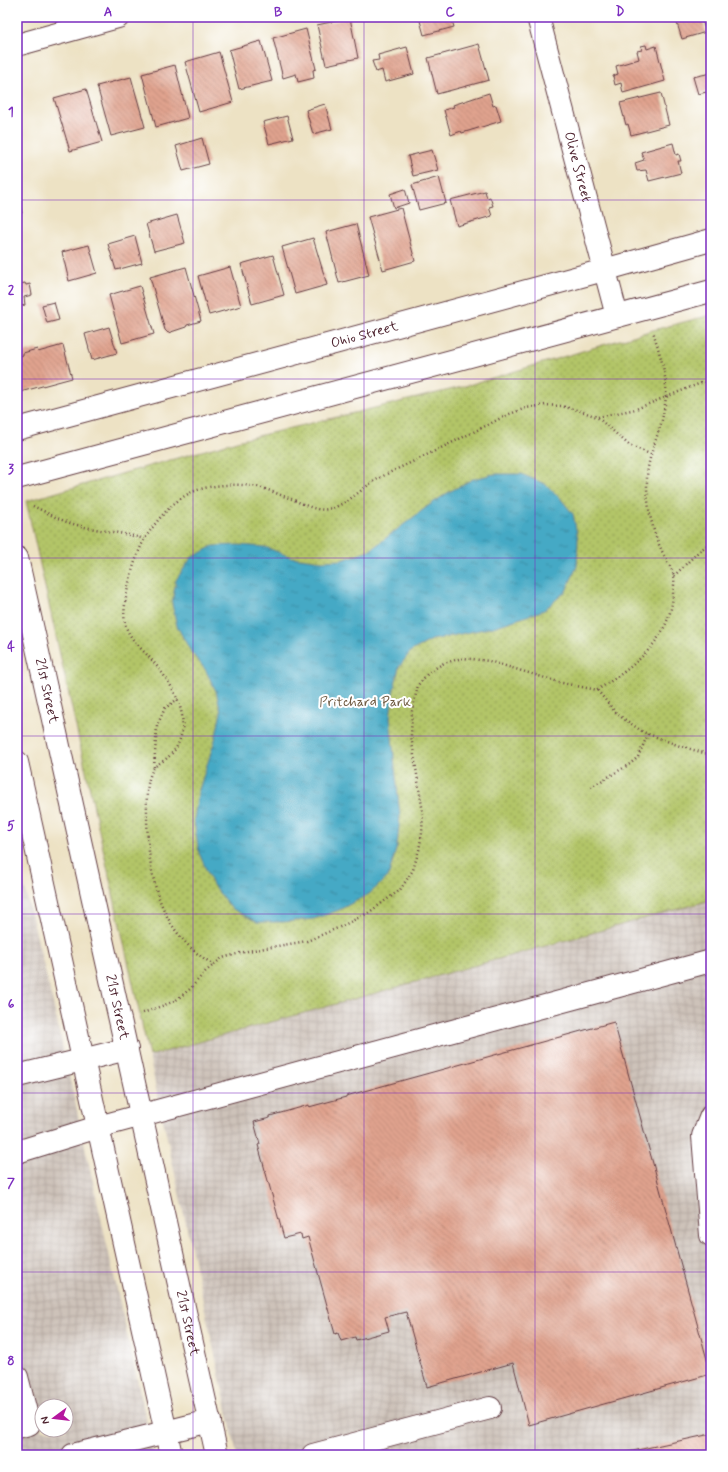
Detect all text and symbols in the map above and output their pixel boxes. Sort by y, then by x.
text: A [104,4,112,21]
text: B [274,4,283,21]
text: C [445,4,455,21]
text: D [616,4,625,21]
text: 1 [8,104,14,121]
street label: Olive Street [560,130,596,204]
text: 2 [8,282,15,299]
street label: Ohio Street [329,317,401,353]
text: 3 [8,461,14,478]
text: 4 [7,639,15,656]
street label: 21st Street [31,656,63,726]
park label: Pritchard Park [319,693,411,711]
text: 5 [7,818,15,835]
street label: 21st Street [101,973,133,1042]
text: 6 [8,996,15,1013]
text: 7 [7,1175,15,1192]
street label: 21st Street [172,1289,204,1358]
text: 8 [7,1353,15,1370]
north arrow [34,1398,74,1438]
text: N [38,1415,53,1426]

